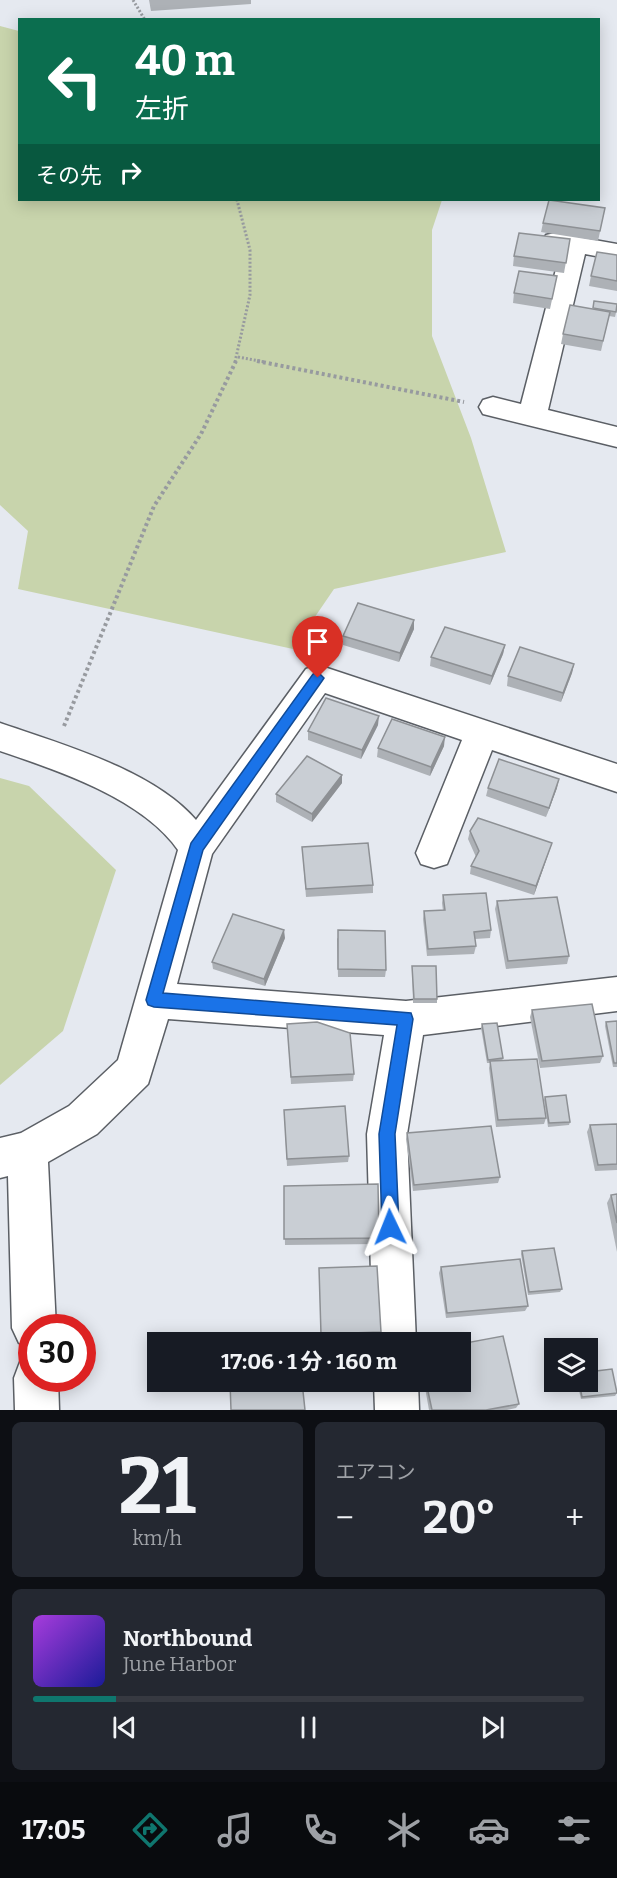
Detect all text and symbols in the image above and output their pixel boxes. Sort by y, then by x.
text: 40 m [135,36,235,86]
icon: left [36,42,114,120]
text: 左折 [135,93,189,125]
icon: right [114,156,147,189]
text: その先 [36,162,102,189]
pin [292,616,343,678]
icon: arrive [301,625,334,658]
position arrow [358,1195,422,1259]
speed limit sign: 30 [18,1314,96,1392]
map controls [544,1338,598,1392]
button: layers [544,1338,598,1392]
text: 17:06 · 1 分 · 160 m [221,1348,397,1375]
text: 21 [118,1440,196,1534]
text: エアコン [336,1460,416,1484]
text: 20° [423,1491,496,1545]
text: − [336,1498,354,1538]
text: + [565,1498,584,1538]
text: km/h [133,1526,182,1550]
text: Northbound [123,1625,252,1652]
text: June Harbor [123,1652,236,1676]
icon: previous [108,1711,141,1744]
icon: pause [292,1711,325,1744]
icon: next [476,1711,509,1744]
icon: directions [129,1809,171,1851]
icon: music [214,1809,256,1851]
icon: phone [299,1809,341,1851]
icon: climate [383,1809,425,1851]
icon: car [468,1809,510,1851]
icon: filters [553,1809,595,1851]
text: 17:05 [21,1814,86,1846]

